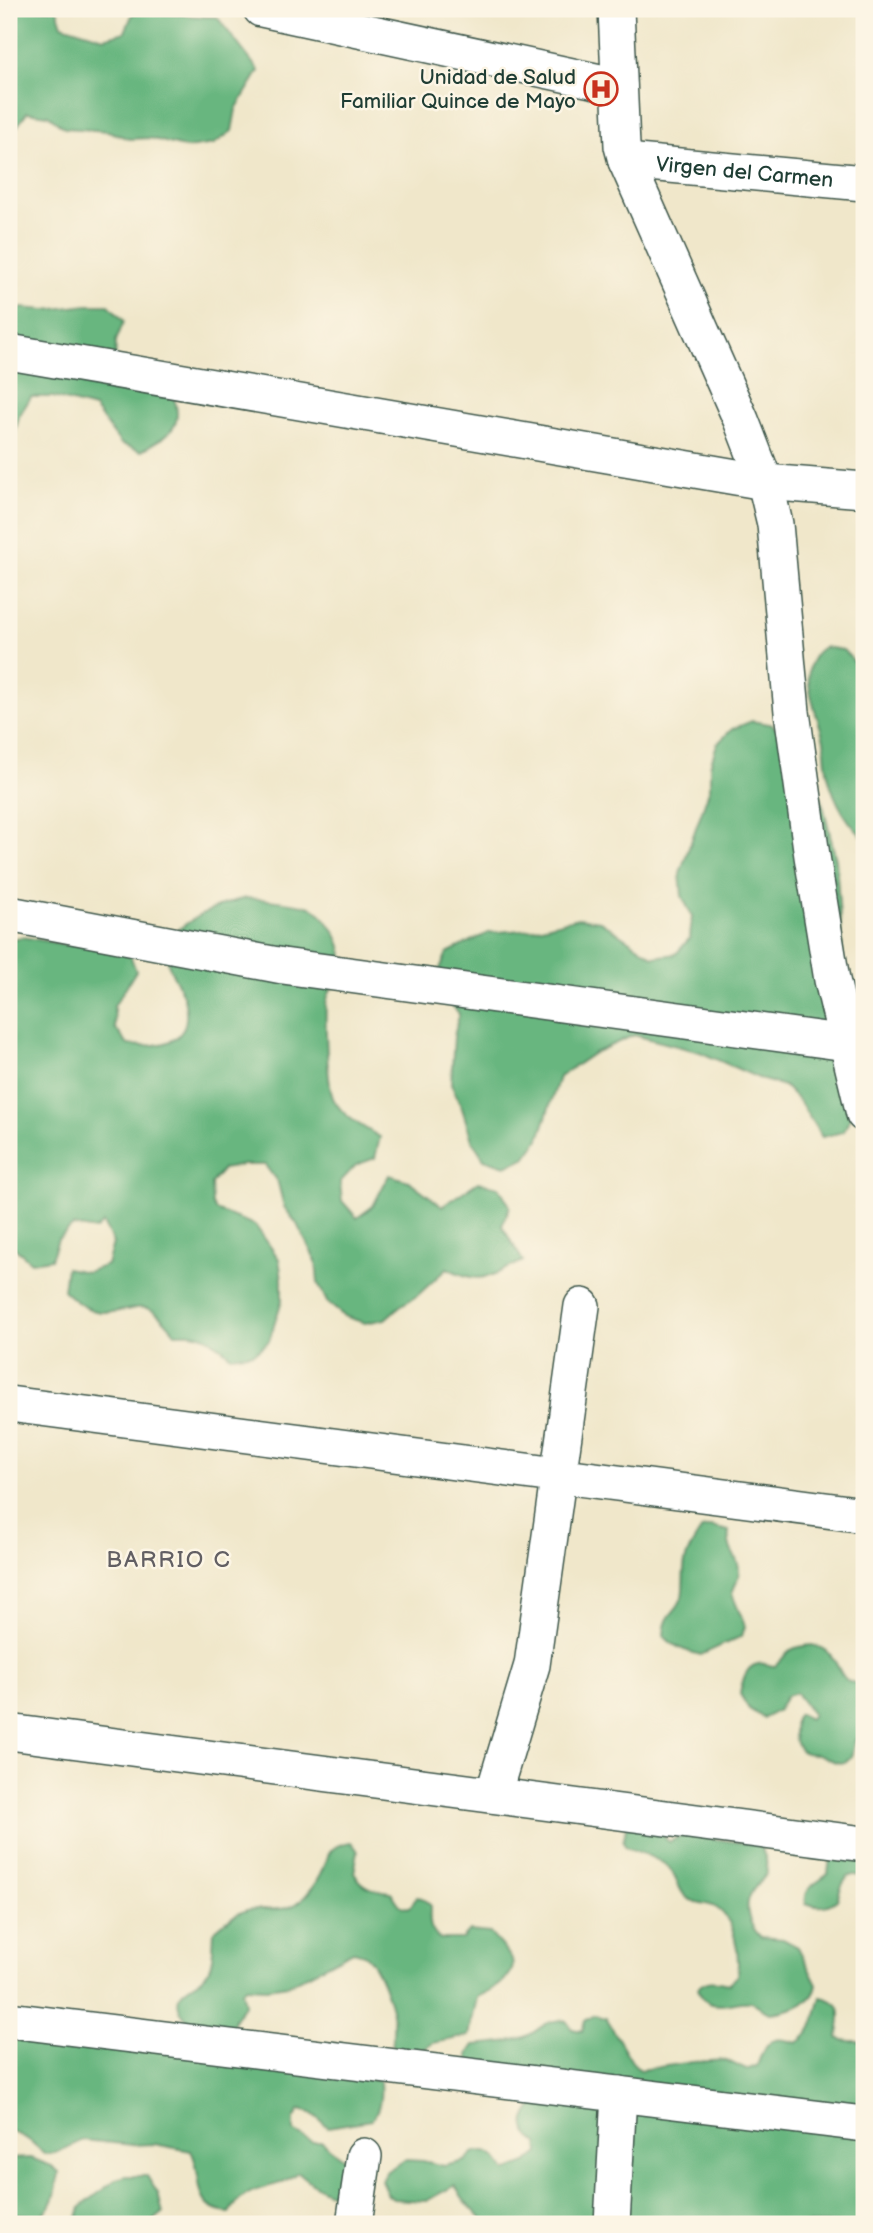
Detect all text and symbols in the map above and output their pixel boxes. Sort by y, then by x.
place label: Unidad de Salud Familiar Quince de Mayo [340,65,576,114]
hospital icon: Unidad de Salud Familiar Quince de Mayo [582,70,620,108]
street label: Virgen del Carmen [655,152,834,193]
district label: BARRIO C [106,1546,232,1574]

